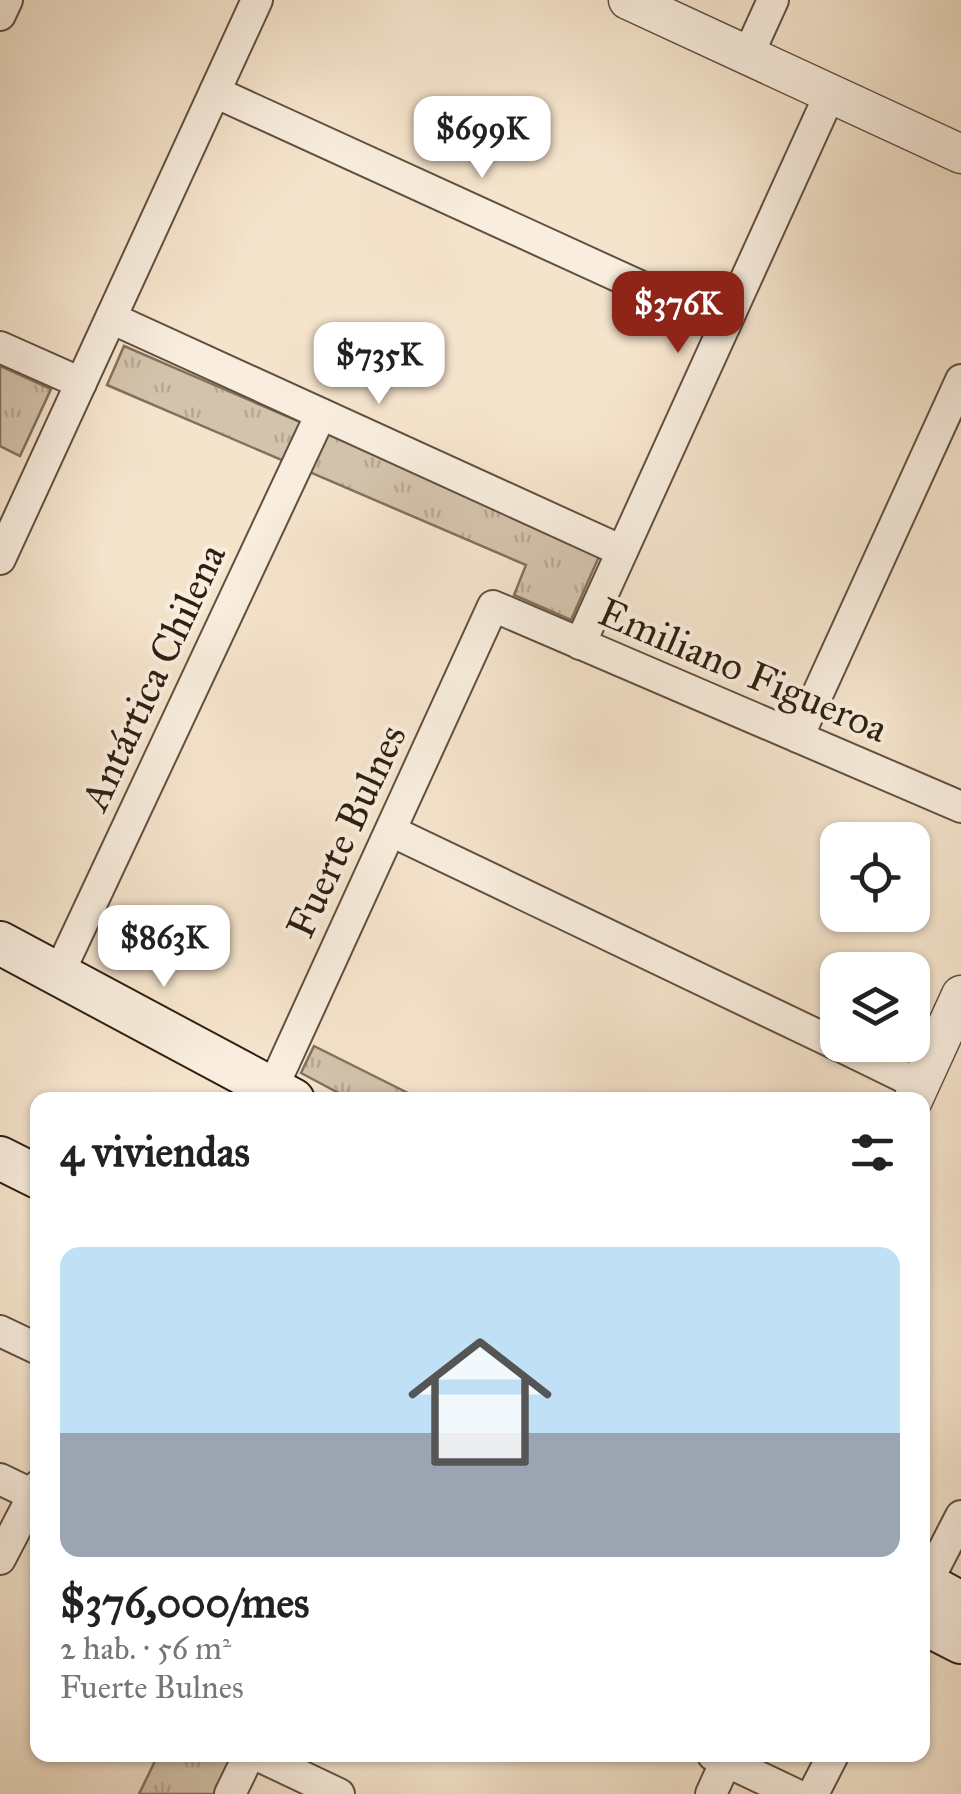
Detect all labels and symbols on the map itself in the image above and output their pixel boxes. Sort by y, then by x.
pin: $699K [412,96,552,181]
pin: $376K [608,271,748,356]
pin: $735K [309,322,449,407]
street label: Antártica Chilena [69,536,236,820]
street label: Emiliano Figueroa [591,587,895,753]
street label: Fuerte Bulnes [275,717,417,945]
pin: $863K [94,905,234,990]

